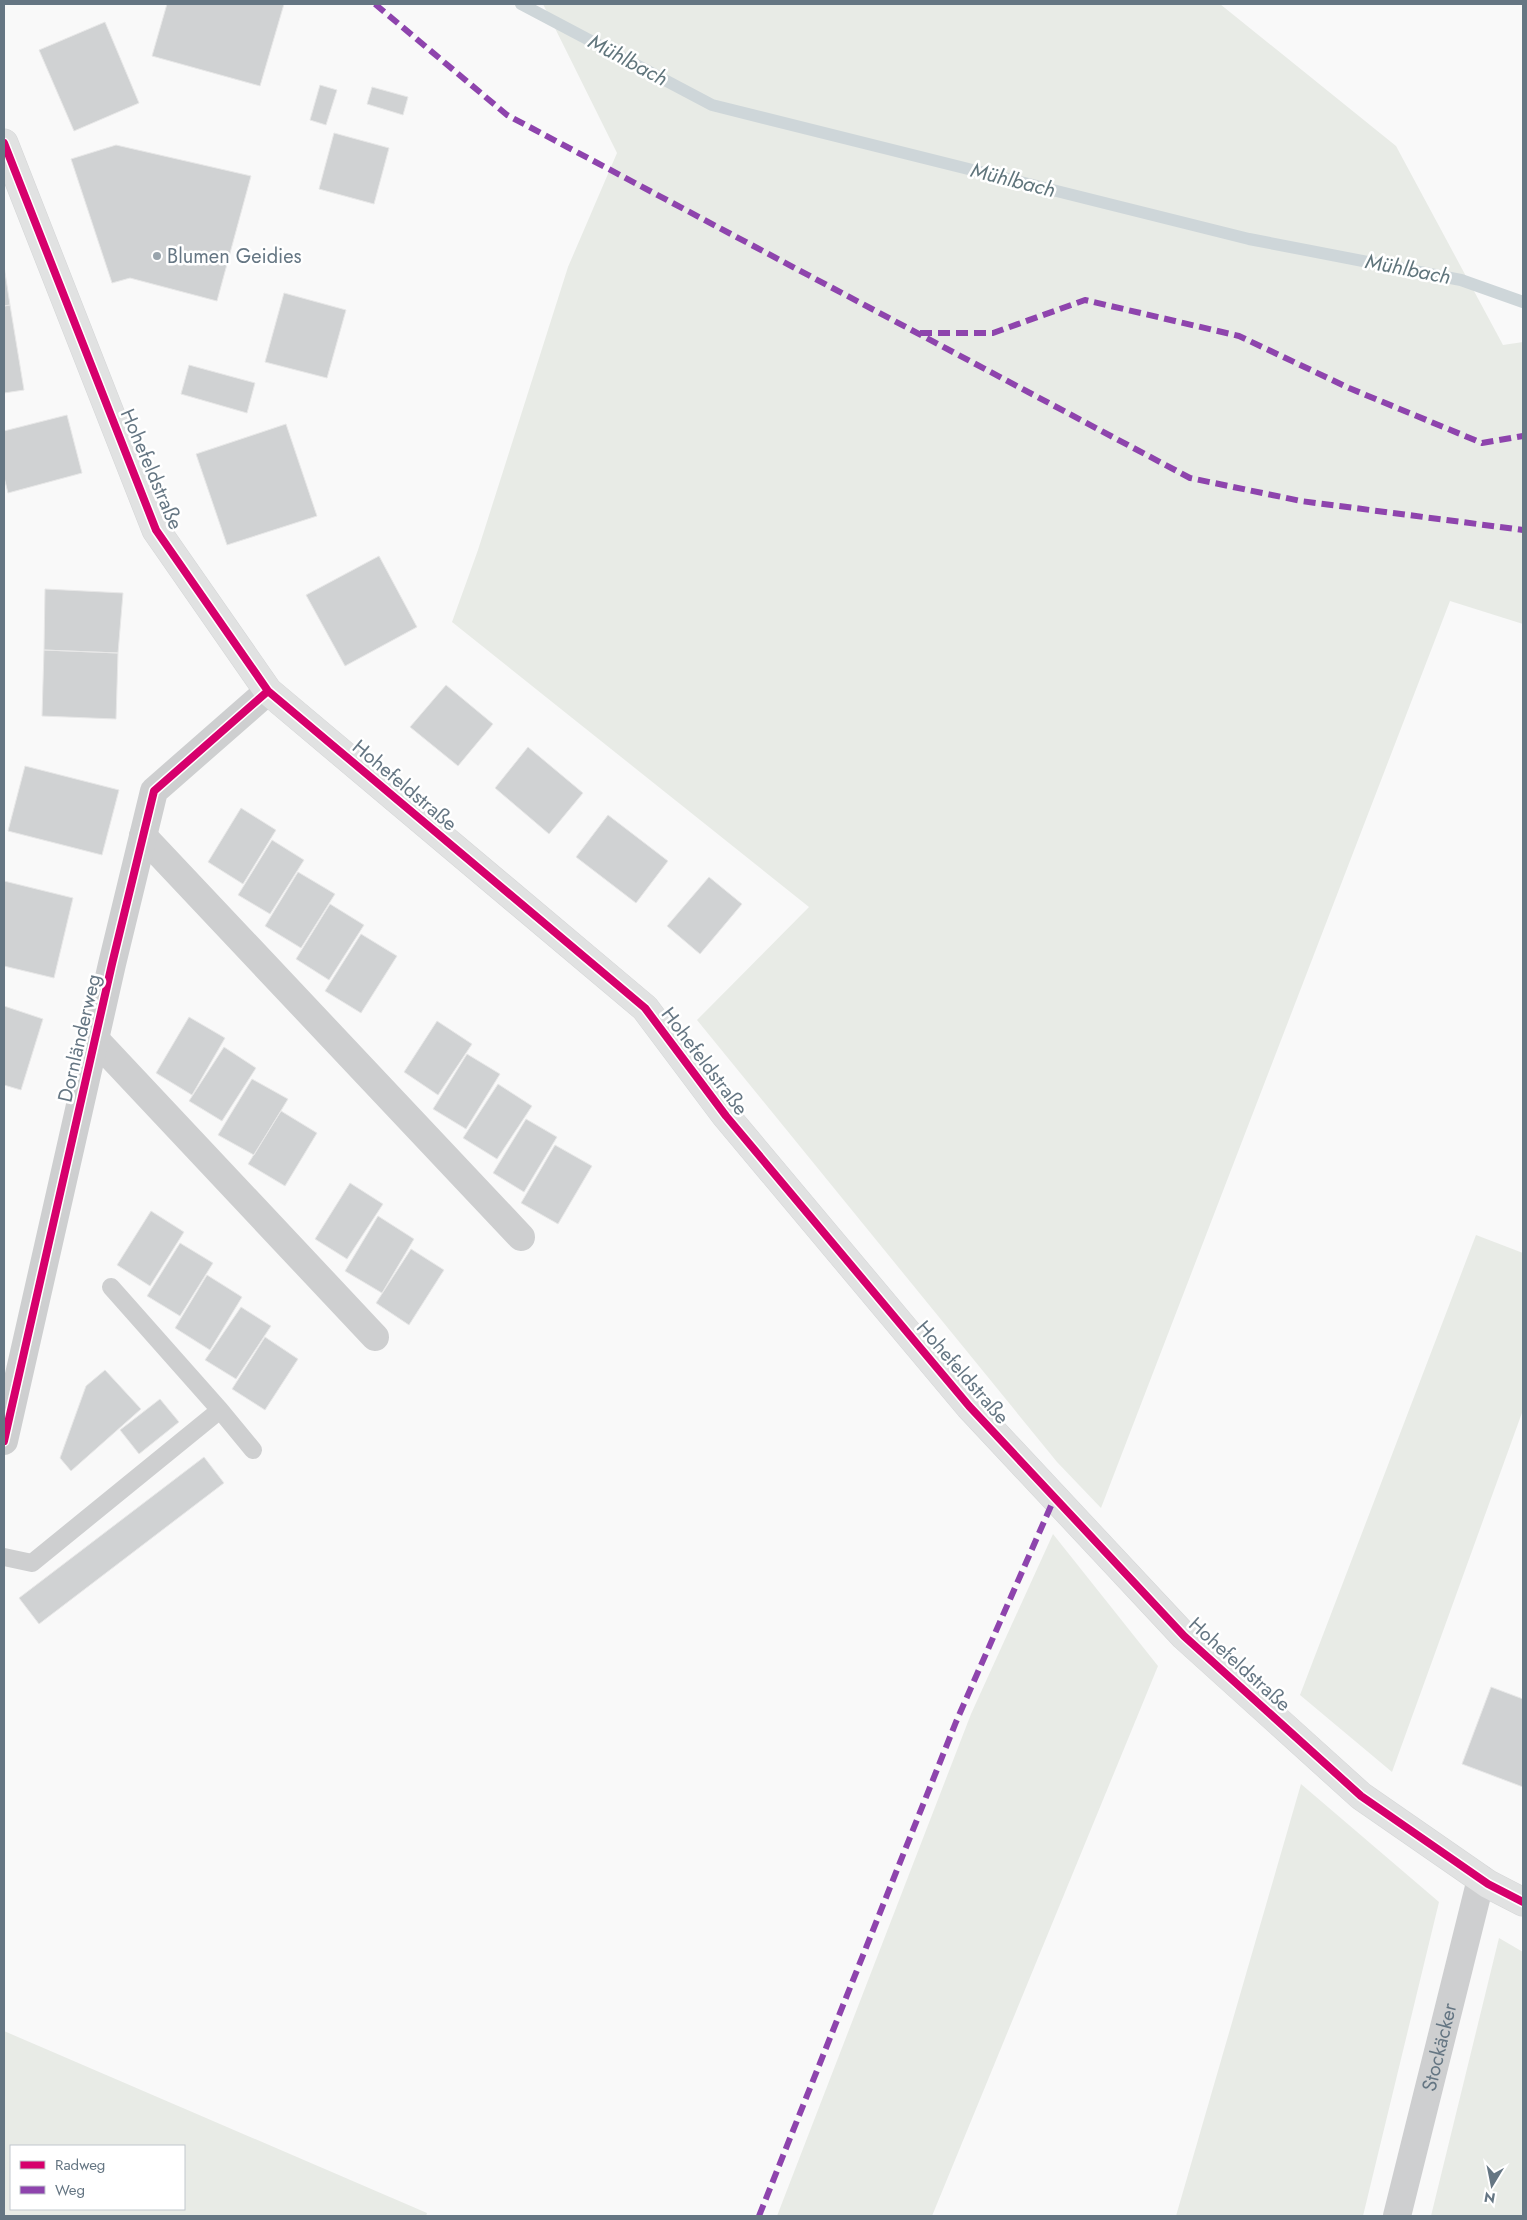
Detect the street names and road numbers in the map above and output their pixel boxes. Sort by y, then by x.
street label: Hohefeldstraße [113,404,190,534]
street label: Hohefeldstraße [346,733,463,838]
street label: Dornländerweg [51,971,108,1105]
street label: Hohefeldstraße [654,1001,755,1122]
street label: Hohefeldstraße [909,1314,1016,1431]
street label: Hohefeldstraße [1182,1610,1297,1718]
street label: Stockäcker [1415,2000,1465,2094]

